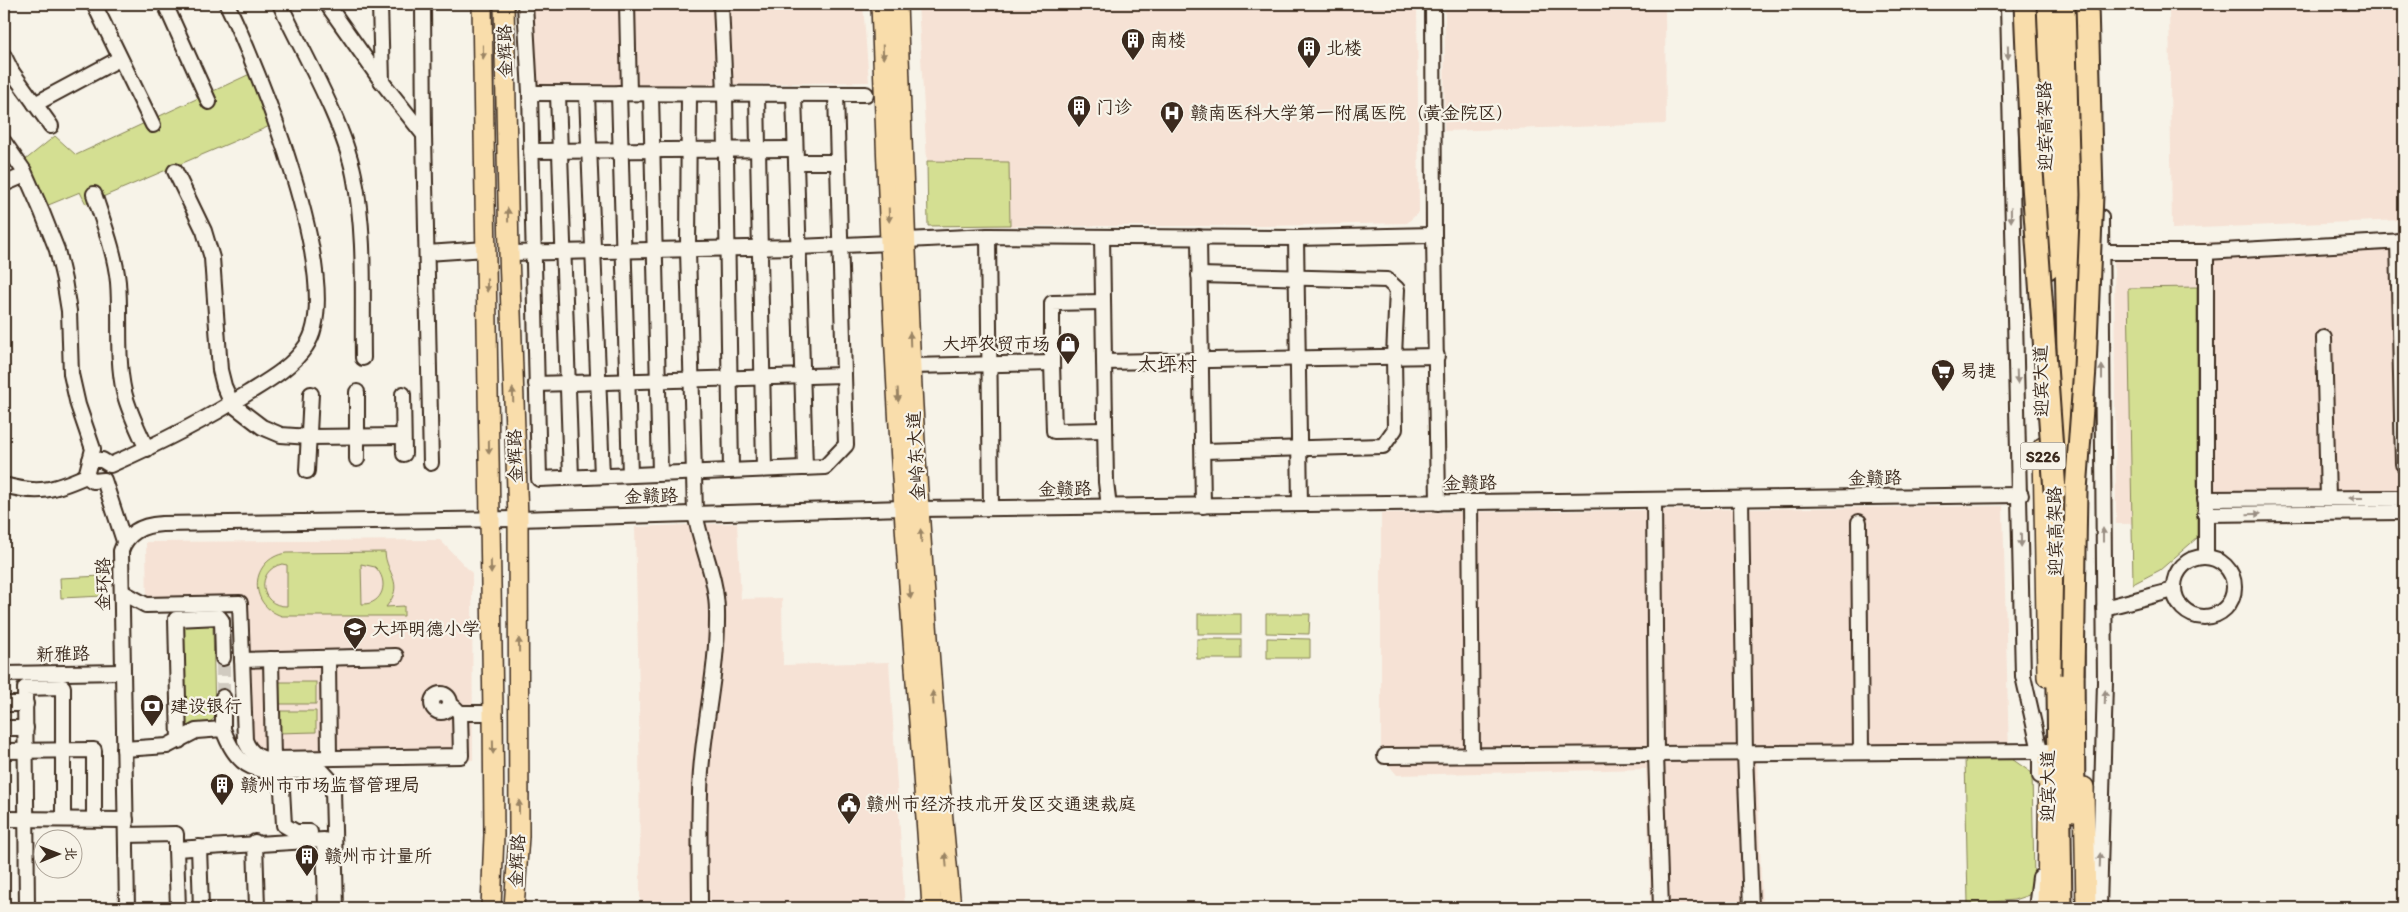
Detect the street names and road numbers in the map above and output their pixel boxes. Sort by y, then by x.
street label: 金辉路 [494,24,516,78]
street label: 迎宾高架路 [2033,81,2057,171]
street label: 迎宾大道 [2029,345,2053,417]
street label: 金岭东大道 [903,410,929,502]
street label: 金辉路 [503,429,527,483]
road number: S226 [2020,442,2066,470]
street label: 金赣路 [1848,467,1902,489]
street label: 金赣路 [1443,472,1497,494]
street label: 金赣路 [1038,478,1092,500]
street label: 金赣路 [624,484,678,508]
street label: 迎宾高架路 [2043,486,2067,576]
street label: 金环路 [92,557,114,611]
street label: 新雅路 [36,643,90,665]
street label: 迎宾大道 [2037,750,2059,822]
street label: 金辉路 [505,833,529,889]

